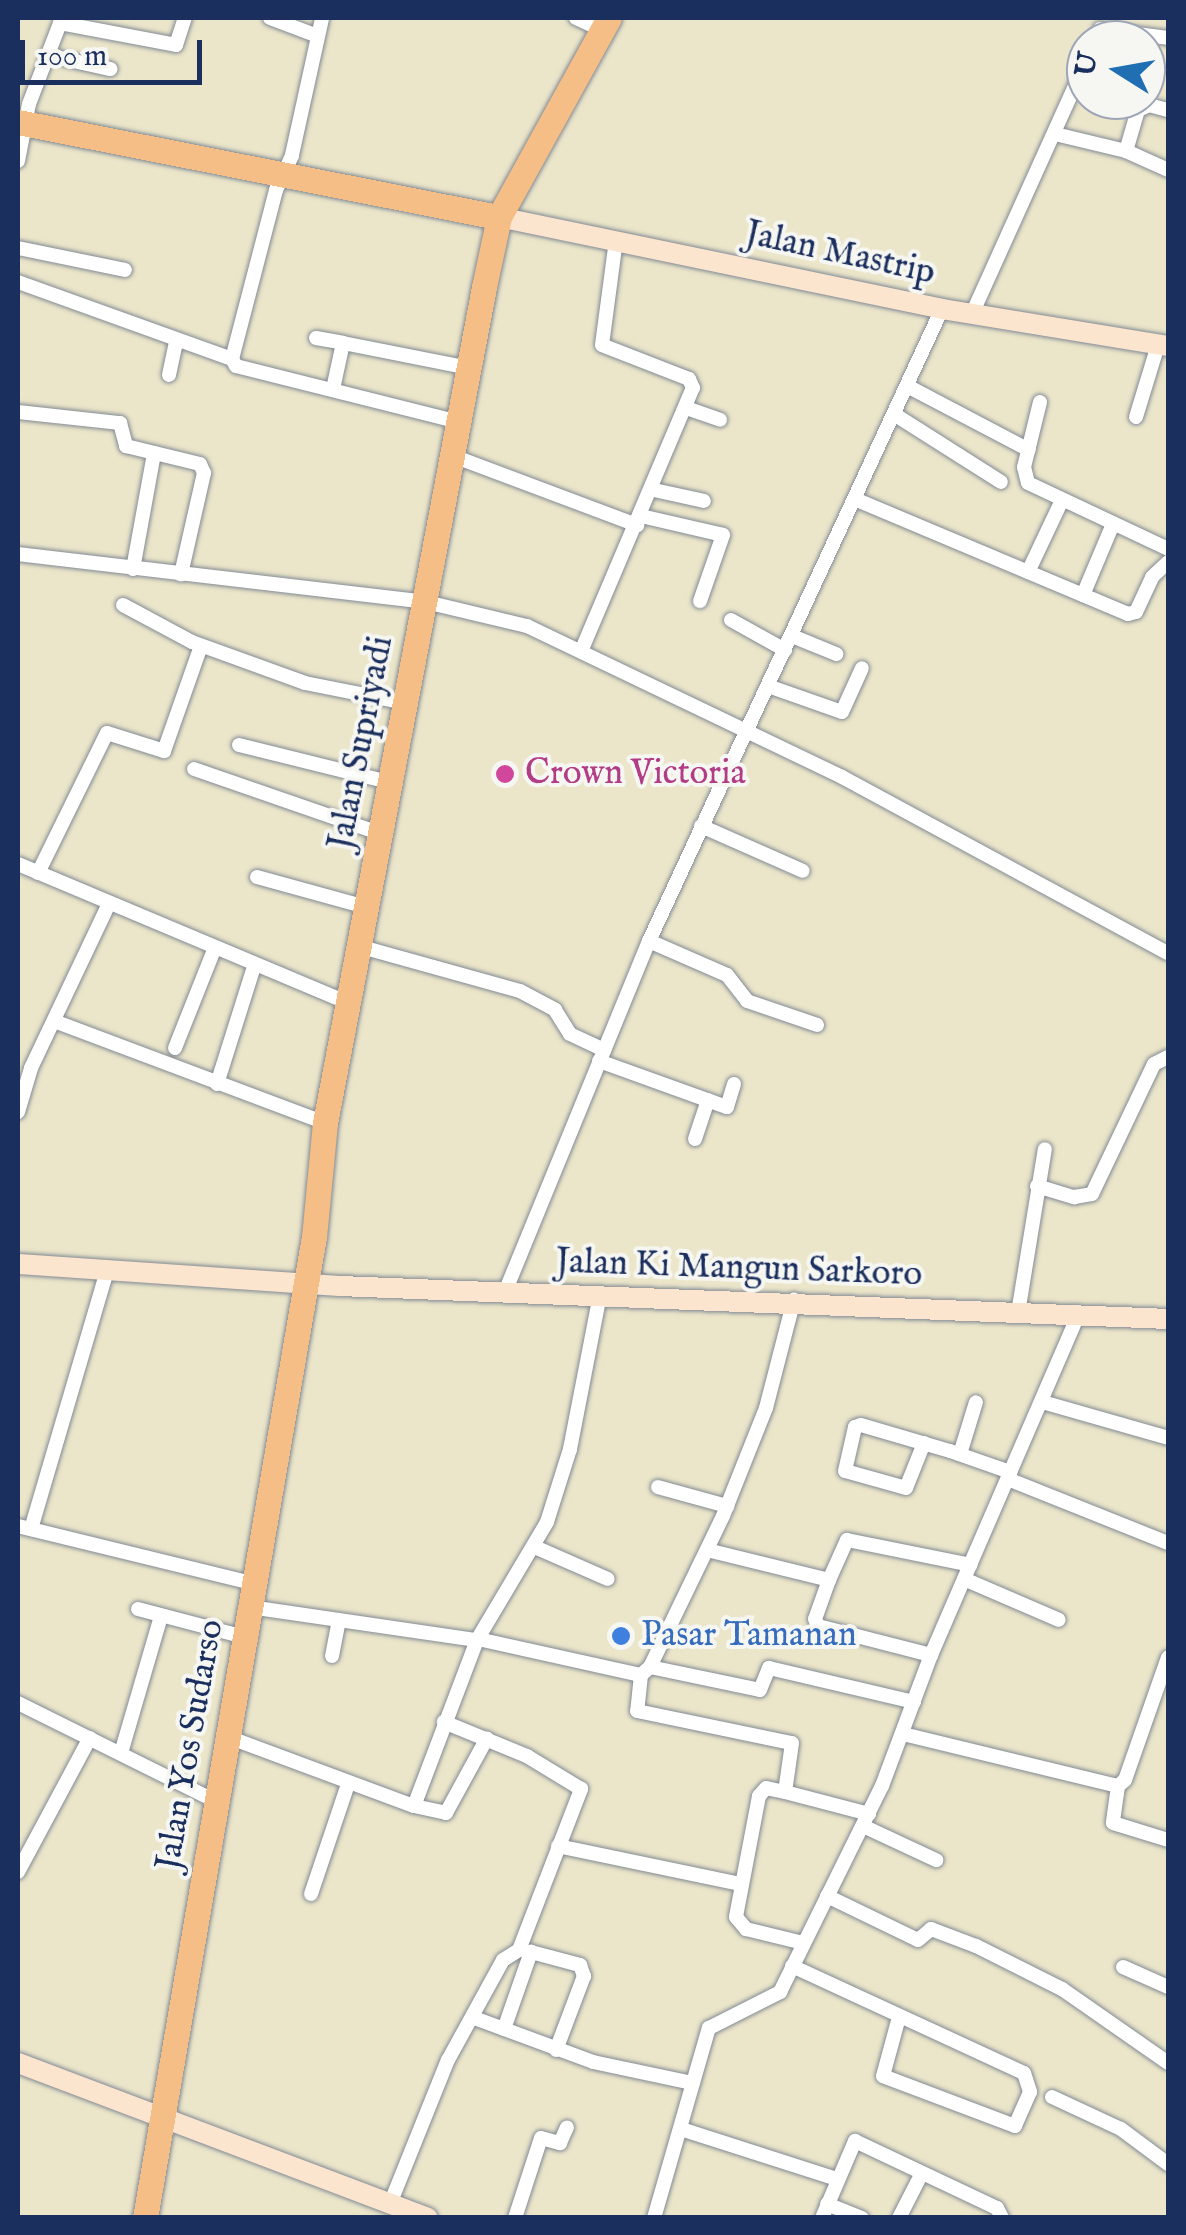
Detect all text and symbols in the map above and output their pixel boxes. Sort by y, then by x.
scale bar [25,20,208,82]
north arrow [1066,20,1166,120]
text: 100 m [37,38,107,76]
text: U [1069,50,1107,80]
street label: Jalan Mastrip [741,213,939,295]
street label: Jalan Supriyadi [321,633,403,853]
place label: Crown Victoria [525,753,746,795]
marker: Crown Victoria [494,763,516,785]
street label: Jalan Ki Mangun Sarkoro [555,1242,923,1296]
place label: Pasar Tamanan [641,1615,857,1657]
street label: Jalan Yos Sudarso [148,1616,234,1874]
marker: Pasar Tamanan [610,1625,632,1647]

